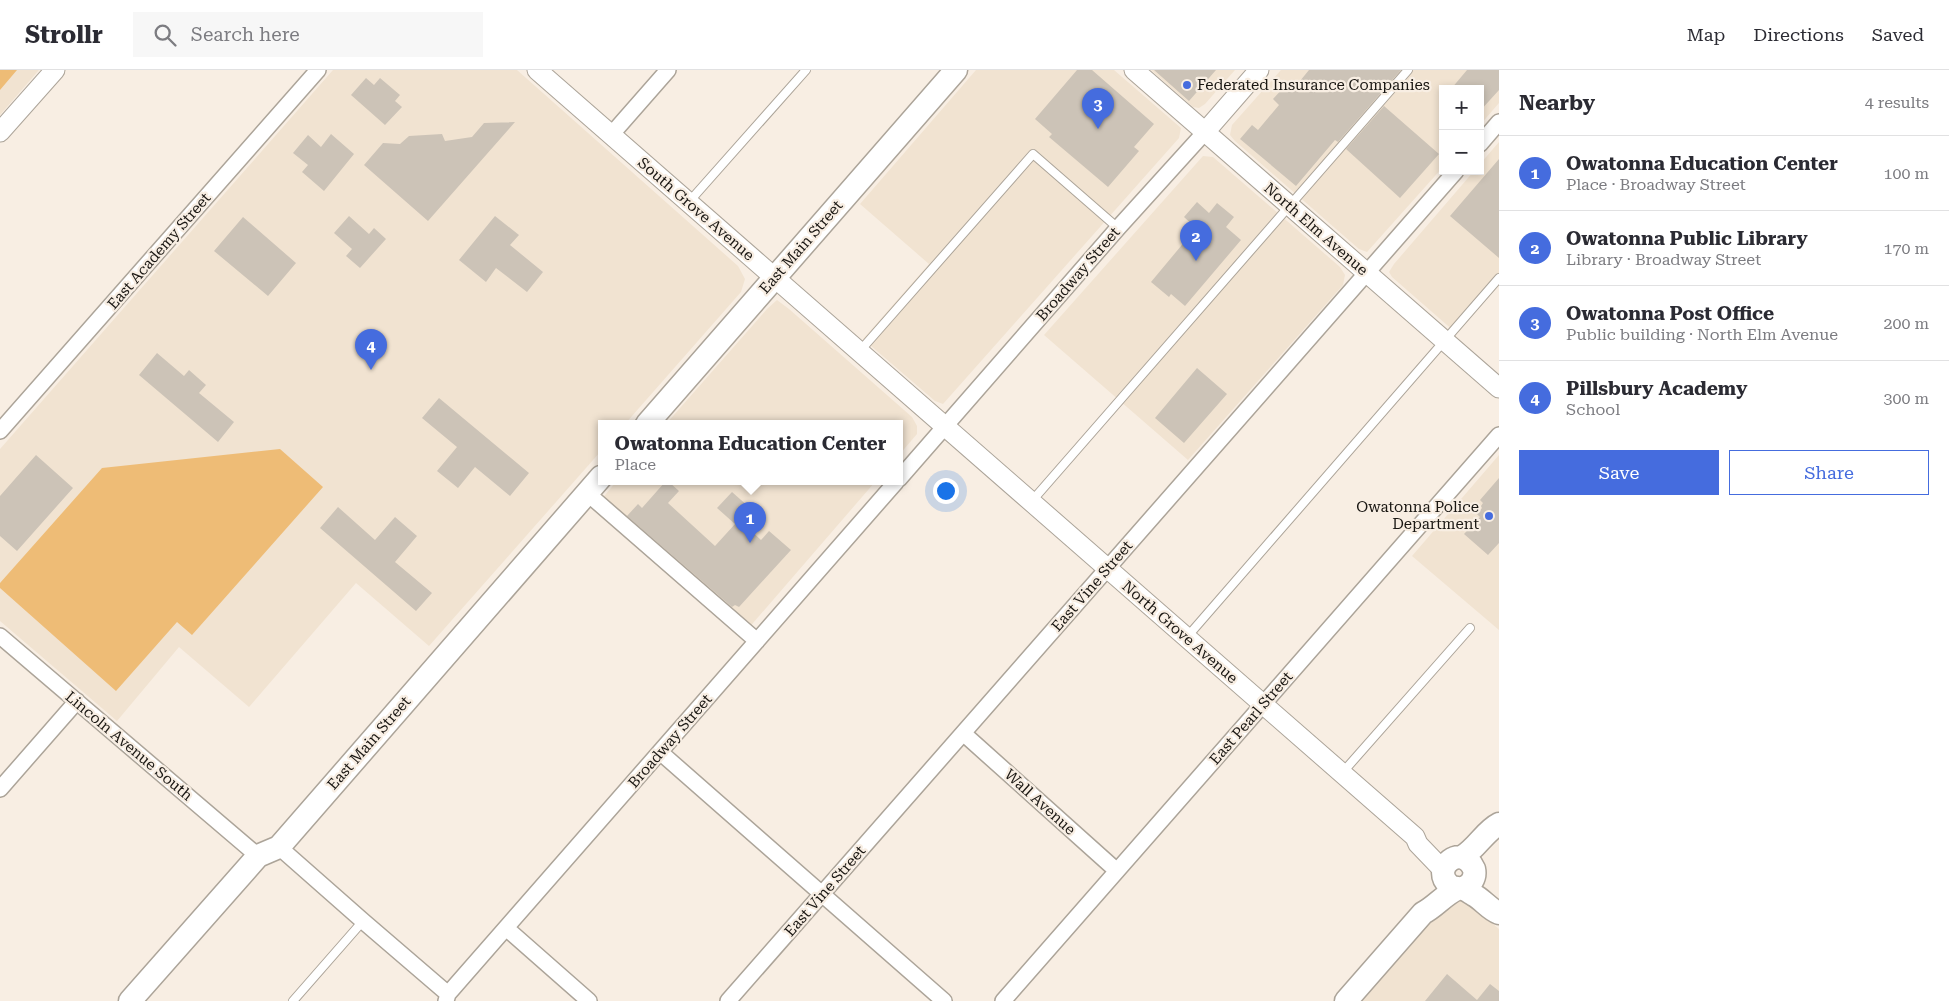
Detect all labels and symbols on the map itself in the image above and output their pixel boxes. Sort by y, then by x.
place label: Federated Insurance Companies [1197,76,1430,94]
marker: Federated Insurance Companies [1181,79,1193,91]
pin: 3 [1082,88,1114,129]
street label: South Grove Avenue [634,154,758,264]
street label: North Elm Avenue [1260,179,1372,279]
street label: East Academy Street [104,189,215,313]
street label: East Main Street [756,196,847,297]
pin: 2 [1180,220,1212,261]
street label: Broadway Street [1032,223,1124,325]
pin: 4 [355,329,387,370]
your location [933,478,959,504]
place label: Owatonna Police Department [1356,498,1479,533]
pin: 1 [734,502,766,543]
marker: Owatonna Police Department [1483,510,1495,522]
street label: East Vine Street [1048,537,1137,635]
street label: North Grove Avenue [1118,577,1242,687]
street label: East Pearl Street [1206,667,1297,768]
street label: Lincoln Avenue South [62,688,196,805]
street label: Broadway Street [624,690,716,792]
street label: East Main Street [324,692,415,793]
street label: Wall Avenue [1001,765,1079,839]
street label: East Vine Street [781,842,870,940]

